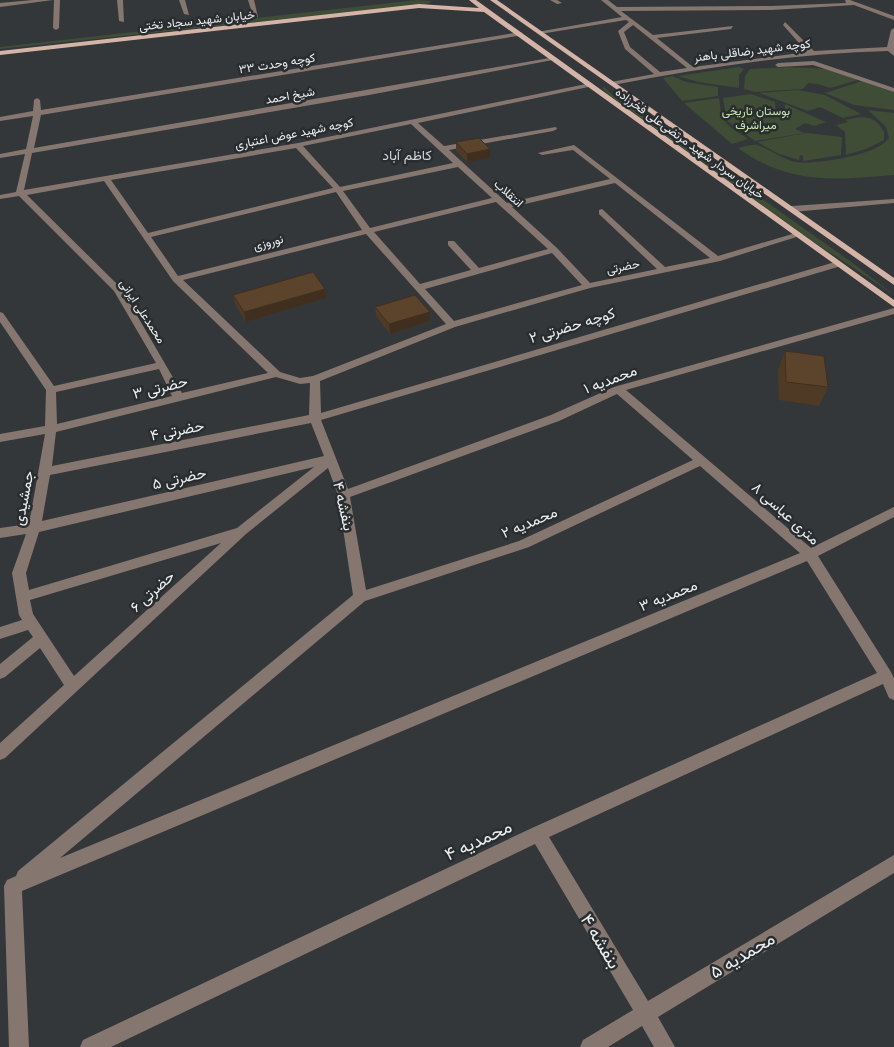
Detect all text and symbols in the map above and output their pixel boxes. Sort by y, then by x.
street label: خیابان شهید سجاد تختی [138,6,256,35]
street label: کوچه شهید رضاقلی باهنر [692,35,811,66]
street label: کوچه وحدت ۳۳ [238,50,316,77]
street label: شیخ احمد [264,83,316,109]
street label: خیابان سردار شهید مرتضی‌علی فخرزاده [612,84,767,203]
park label: بوستان تاریخی میراشرف [722,103,790,133]
street label: کوچه شهید عوض اعتباری [234,114,355,153]
district label: کاظم آباد [382,146,432,164]
street label: انتقلاب [491,176,527,210]
street label: نوروزی [251,231,285,254]
street label: حضرتی [605,255,641,278]
street label: محمدعلی ایرانی [116,276,169,346]
street label: کوچه حضرتی ۲ [527,303,618,348]
street label: محمدیه ۱ [581,360,639,398]
street label: حضرتی ۳ [131,371,190,404]
street label: حضرتی ۴ [148,415,206,446]
street label: حضرتی ۵ [150,463,208,494]
street label: جمشیدی [8,469,39,527]
street label: ۸ متری عباسی [747,478,824,549]
street label: بنفشه ۴ [329,480,359,532]
street label: محمدیه ۲ [498,502,560,542]
street label: حضرتی ۶ [126,566,179,617]
street label: محمدیه ۳ [636,575,700,615]
street label: محمدیه ۴ [441,814,515,866]
street label: بنفشه ۴ [576,909,626,973]
street label: محمدیه ۵ [705,927,779,983]

